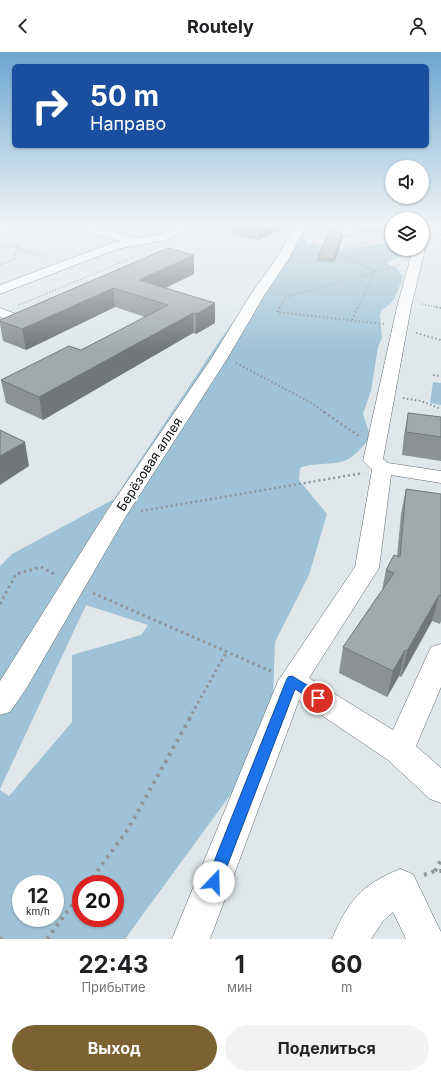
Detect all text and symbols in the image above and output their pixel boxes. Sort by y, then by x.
icon: back [12,15,34,37]
icon: person [407,15,429,37]
text: Routely [187,16,254,37]
text: 50 m [90,79,159,113]
icon: right [24,80,76,132]
text: Направо [90,113,166,134]
map controls [385,160,429,256]
button: sound [385,160,429,204]
button: layers [385,212,429,256]
street label: Берёзовая аллея [113,414,185,514]
pin [301,681,335,715]
icon: arrive [307,687,329,709]
position arrow [193,861,235,903]
speed limit sign: 20 [72,875,124,927]
text: 12 [27,884,49,908]
text: km/h [26,905,50,917]
text: 22:43 [78,950,148,979]
text: 1 [234,950,245,979]
text: 60 [331,950,363,979]
text: Прибытие [81,979,146,995]
text: мин [227,979,252,995]
text: m [341,979,352,995]
button: Выход [12,1025,217,1071]
button: Поделиться [225,1025,429,1071]

